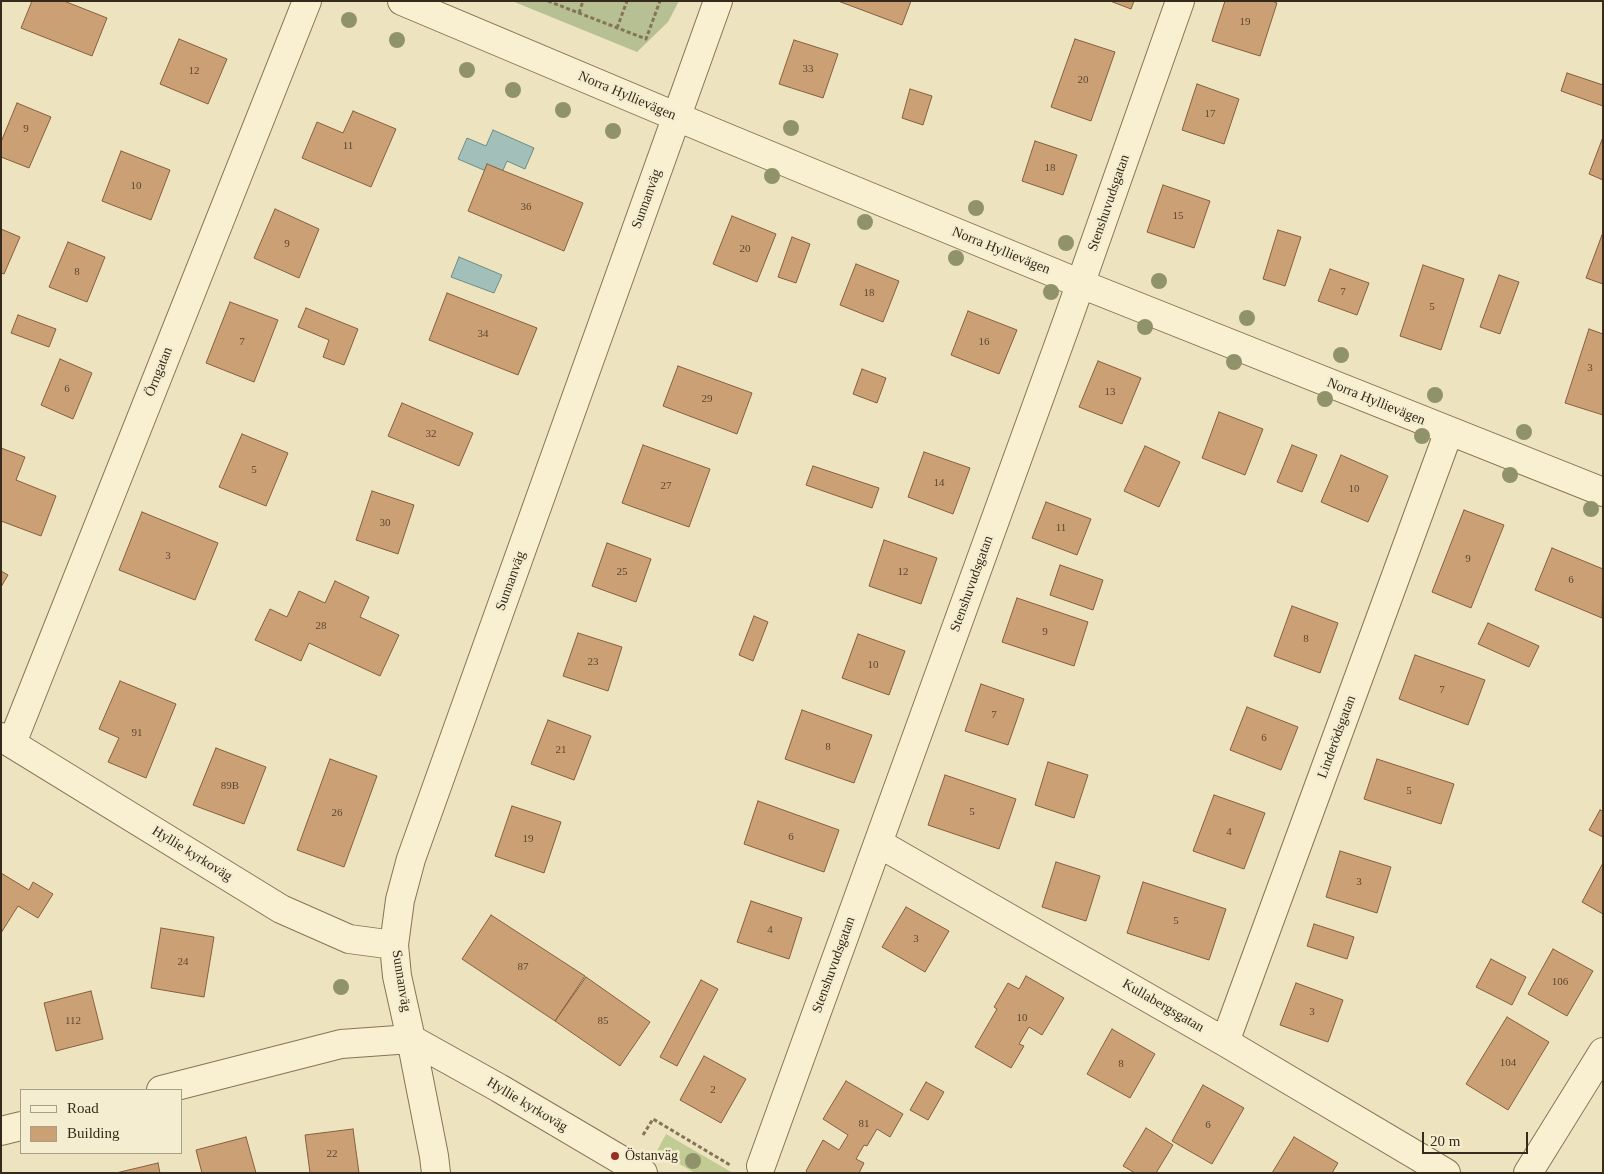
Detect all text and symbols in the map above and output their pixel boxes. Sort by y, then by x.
house number: 19 [1240,15,1250,29]
house number: 33 [802,62,814,76]
house number: 12 [188,64,200,78]
street label: Norra Hyllievägen [576,68,678,124]
house number: 20 [1078,73,1088,87]
house number: 17 [1204,107,1216,121]
house number: 9 [23,122,29,136]
house number: 11 [343,139,353,153]
street label: Stenshuvudsgatan [1085,152,1133,254]
house number: 18 [1044,161,1056,175]
street label: Sunnanväg [628,167,666,231]
house number: 10 [130,179,142,193]
house number: 36 [520,200,532,214]
house number: 15 [1172,209,1184,223]
street label: Norra Hyllievägen [949,224,1053,278]
house number: 9 [284,237,290,251]
house number: 20 [740,242,750,256]
house number: 8 [74,265,80,279]
house number: 7 [1340,285,1346,299]
house number: 18 [864,286,874,300]
house number: 5 [1429,300,1435,314]
house number: 34 [478,327,488,341]
house number: 7 [239,335,245,349]
house number: 16 [979,335,990,349]
street label: Örngatan [141,345,177,399]
house number: 3 [1587,361,1593,375]
street label: Norra Hyllievägen [1324,375,1428,429]
house number: 6 [64,382,70,396]
house number: 13 [1104,385,1116,399]
house number: 29 [702,392,712,406]
house number: 32 [426,427,436,441]
house number: 5 [251,463,257,477]
house number: 14 [934,476,944,490]
house number: 27 [660,479,671,493]
house number: 10 [1348,482,1360,496]
house number: 30 [380,516,390,530]
house number: 11 [1056,521,1066,535]
street label: Stenshuvudsgatan [947,534,997,634]
house number: 3 [165,549,171,563]
street label: Sunnanväg [492,549,530,613]
house number: 9 [1465,552,1471,566]
house number: 25 [616,565,628,579]
house number: 12 [898,565,908,579]
house number: 6 [1568,573,1574,587]
house number: 28 [316,619,326,633]
house number: 9 [1042,625,1048,639]
house number: 8 [1303,632,1309,646]
house number: 23 [588,655,598,669]
house number: 10 [868,658,878,672]
house number: 7 [1439,683,1445,697]
street label: Linderödsgatan [1314,693,1360,781]
house number: 7 [991,708,997,722]
house number: 91 [132,726,142,740]
house number: 6 [1261,731,1267,745]
house number: 8 [825,740,831,754]
house number: 21 [556,743,566,757]
house number: 89B [221,779,239,793]
house number: 5 [1406,784,1412,798]
house number: 5 [969,805,975,819]
house number: 26 [332,806,342,820]
street label: Hyllie kyrkoväg [149,823,235,885]
house number: 4 [1226,825,1232,839]
house number: 6 [788,830,794,844]
house number: 19 [522,832,534,846]
house number: 3 [1356,875,1362,889]
house number: 5 [1173,914,1179,928]
street label: Stenshuvudsgatan [809,915,859,1015]
house number: 4 [767,923,773,937]
house number: 3 [913,932,919,946]
street label: Sunnanväg [388,949,414,1013]
house number: 24 [178,955,188,969]
house number: 87 [518,960,528,974]
house number: 106 [1552,975,1568,989]
street label: Kullabergsgatan [1119,976,1207,1036]
house number: 3 [1309,1005,1315,1019]
house number: 10 [1016,1011,1028,1025]
house number: 112 [65,1014,81,1028]
house number: 85 [598,1014,608,1028]
house number: 104 [1500,1056,1516,1070]
house number: 8 [1118,1057,1124,1071]
street label: Hyllie kyrkoväg [484,1074,570,1136]
house number: 2 [710,1083,716,1097]
legend [20,1089,182,1154]
text: Road [67,1100,99,1116]
house number: 81 [859,1117,870,1131]
house number: 6 [1205,1118,1211,1132]
scale bar [1424,1122,1530,1154]
text: Building [67,1125,120,1141]
text: 20 m [1430,1133,1460,1149]
house number: 22 [327,1147,338,1161]
place label: Östanväg [625,1148,678,1164]
marker: Östanväg [609,1150,621,1162]

